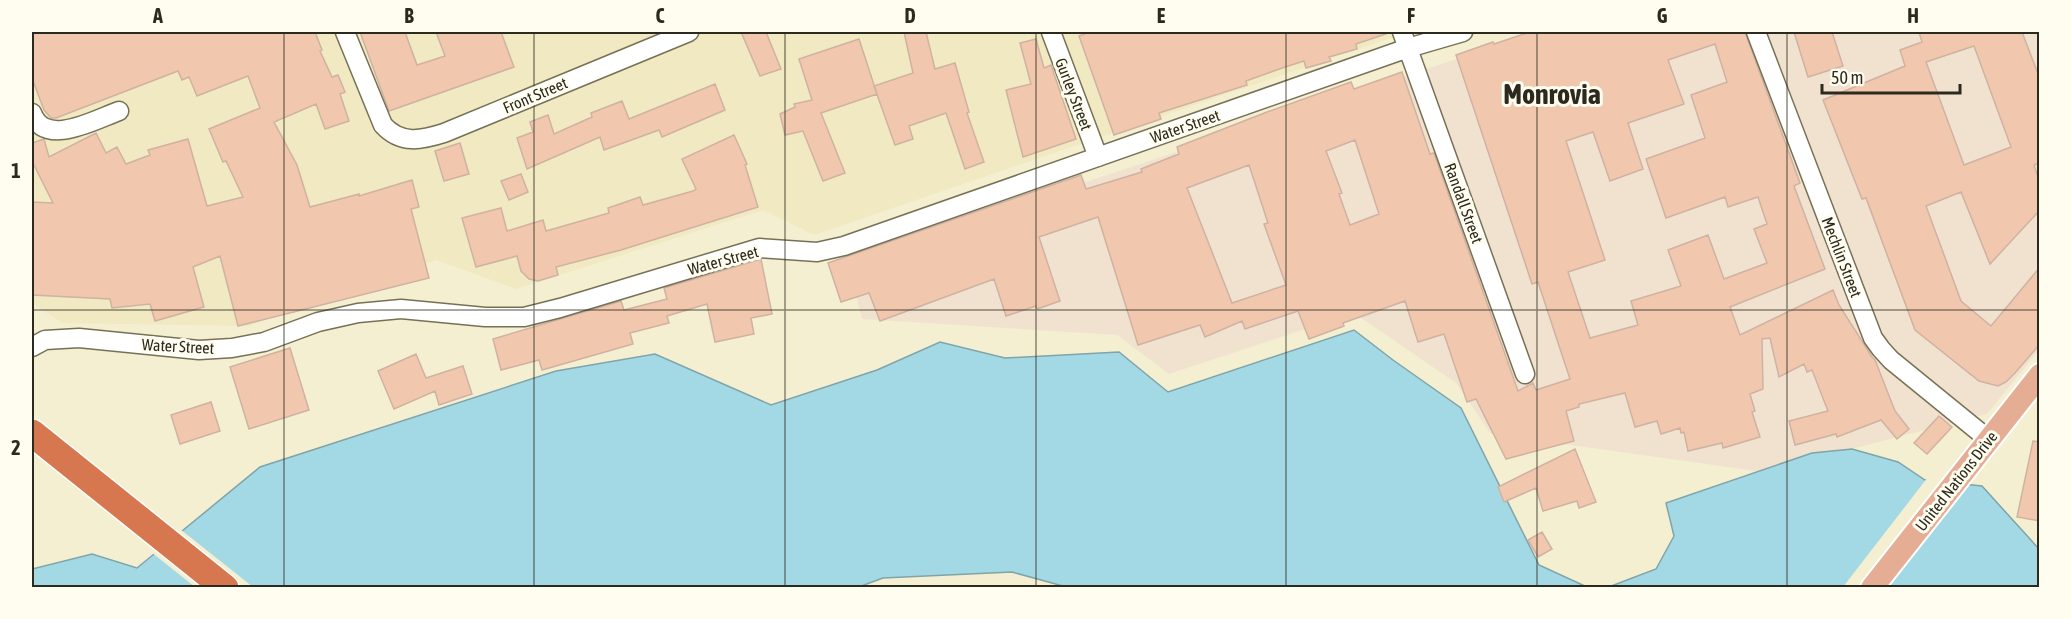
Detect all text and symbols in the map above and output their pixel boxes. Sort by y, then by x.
text: A [152,4,163,27]
text: B [404,4,414,27]
text: C [656,4,665,27]
text: D [904,4,916,27]
text: E [1157,4,1166,27]
text: F [1407,4,1415,27]
text: G [1657,4,1668,27]
text: H [1907,4,1919,27]
street label: Gurley Street [1051,55,1096,133]
scale bar [1822,57,1960,95]
text: 50 m [1831,67,1863,88]
street label: Front Street [500,73,570,117]
district label: Monrovia [1503,78,1601,110]
street label: Water Street [1148,106,1222,146]
text: 1 [11,159,21,182]
street label: Randall Street [1441,160,1487,246]
street label: Mechlin Street [1818,214,1866,300]
street label: Water Street [686,242,761,278]
street label: Water Street [141,335,215,357]
street label: United Nations Drive [1911,428,2001,534]
text: 2 [11,436,21,459]

